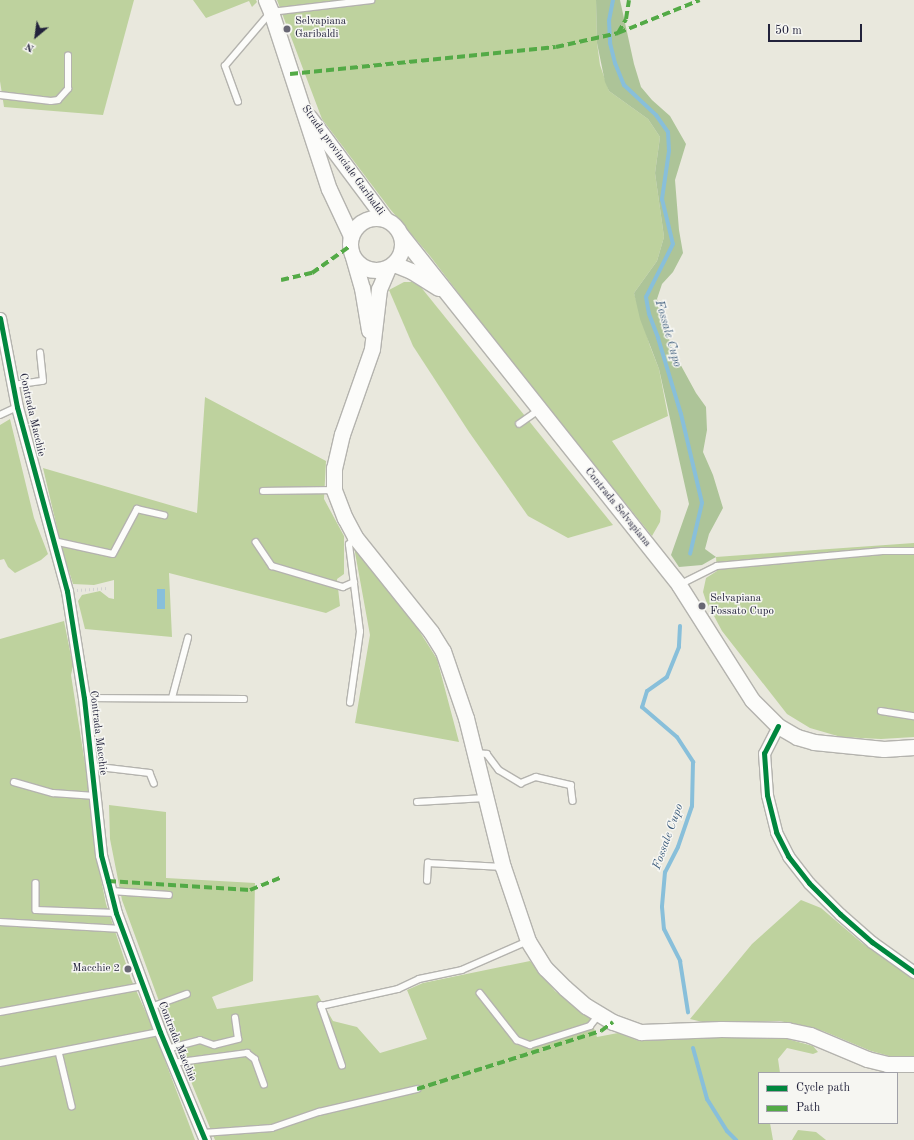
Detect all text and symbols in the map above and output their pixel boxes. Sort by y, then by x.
north arrow [16,16,56,56]
place label: Selvapiana Garibaldi [295,16,346,42]
scale bar [770,16,864,42]
marker: Selvapiana Garibaldi [282,24,292,34]
text: 50 m [775,25,802,37]
text: N [24,40,36,54]
street label: Strada provinciale Garibaldi [298,103,386,219]
water label: Fossale Cupo [651,299,683,369]
street label: Contrada Macchie [15,372,47,458]
street label: Contrada Selvapiana [581,466,653,550]
place label: Selvapiana Fossato Cupo [710,593,774,619]
marker: Selvapiana Fossato Cupo [697,601,707,611]
street label: Contrada Macchie [85,690,109,776]
water label: Fossale Cupo [650,802,688,872]
place label: Macchie 2 [72,962,120,976]
marker: Macchie 2 [123,964,133,974]
street label: Contrada Macchie [154,1000,198,1084]
legend [758,1072,898,1124]
text: Cycle path [796,1082,850,1094]
text: Path [796,1102,820,1114]

